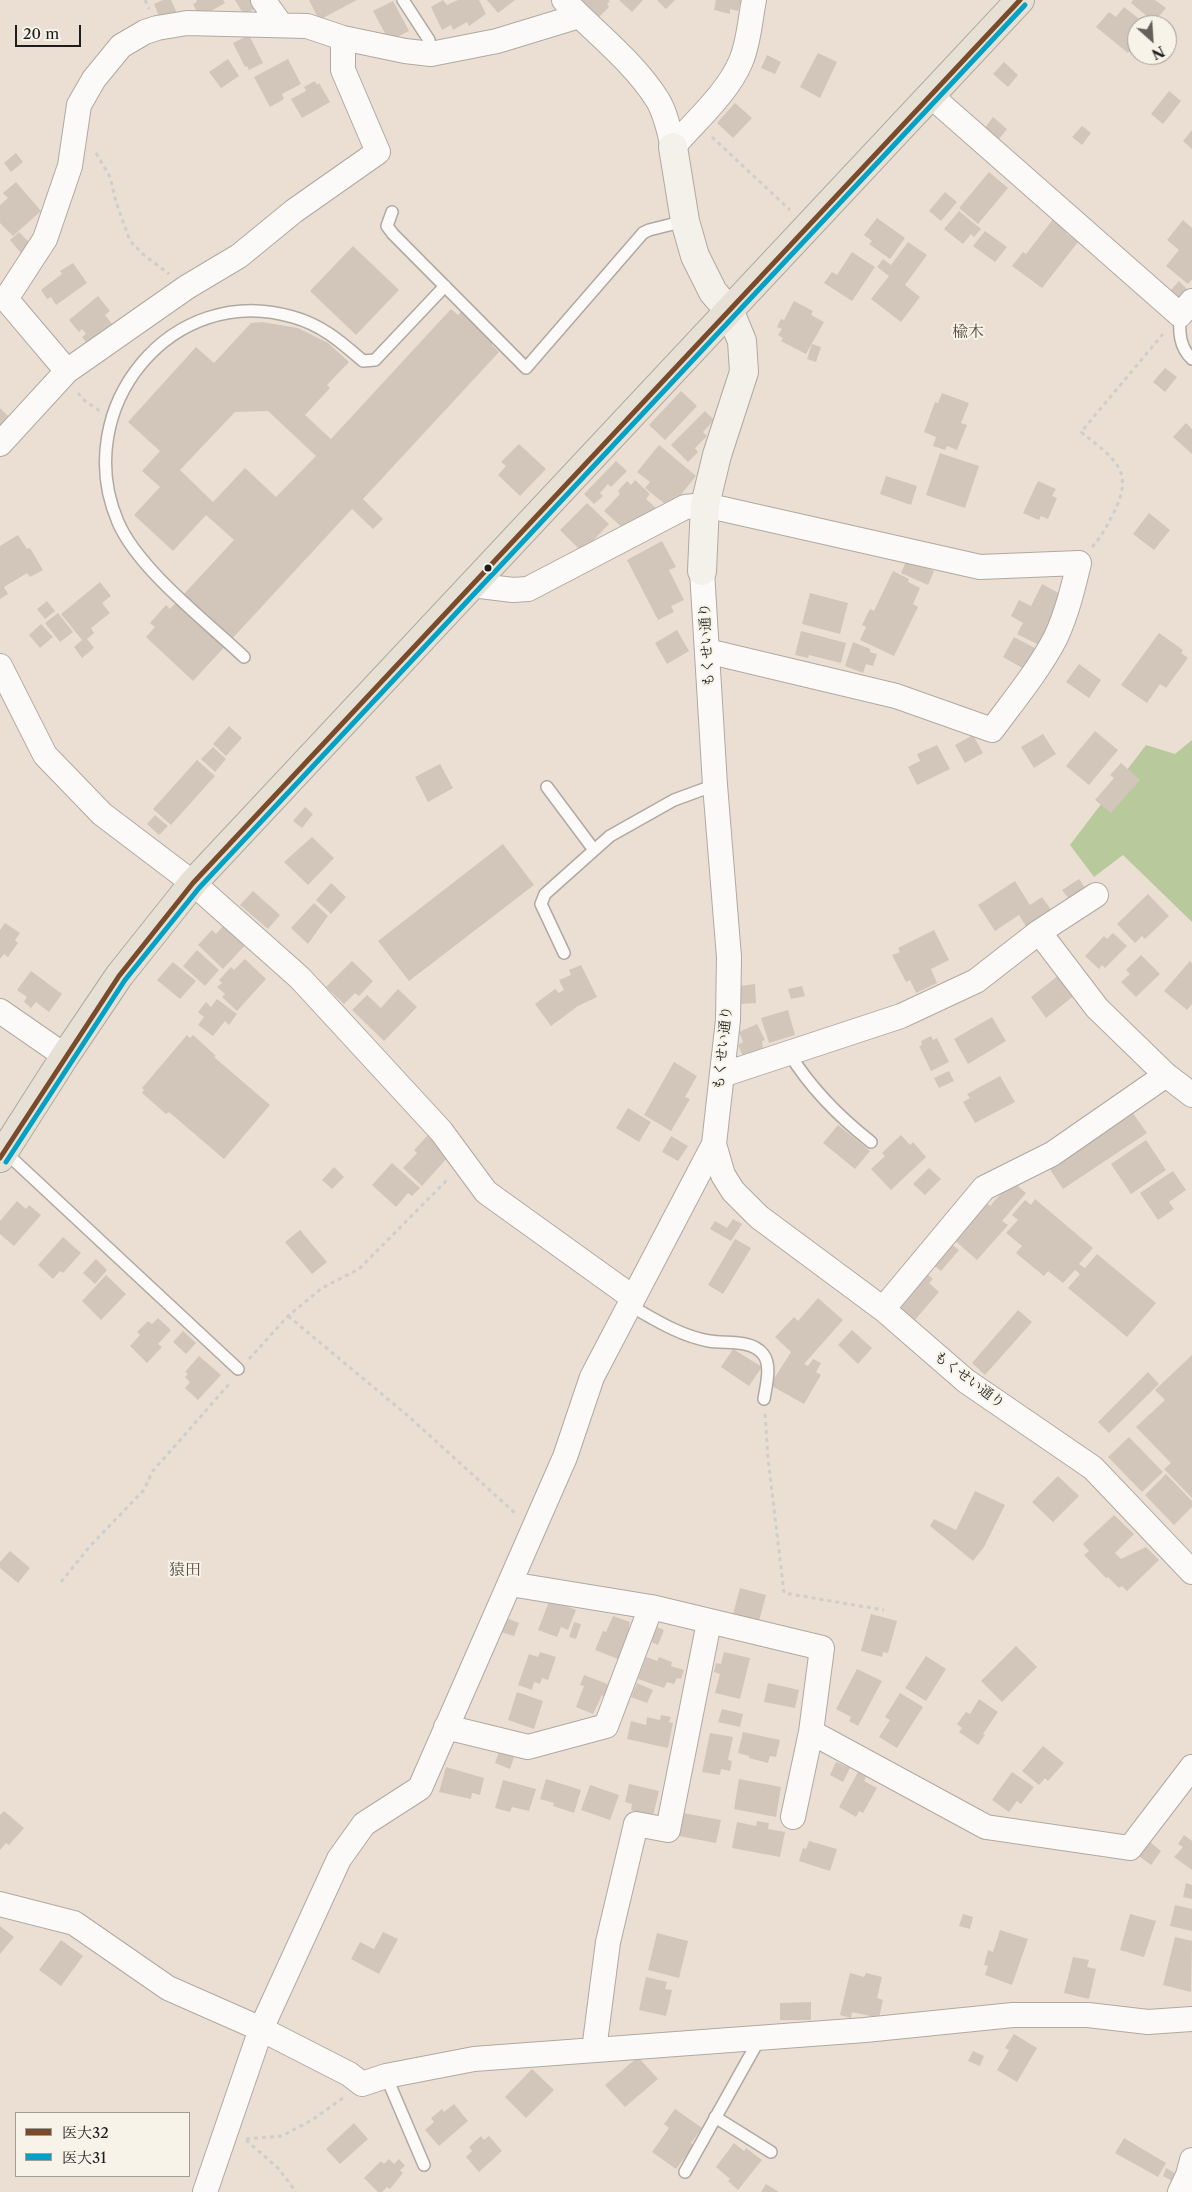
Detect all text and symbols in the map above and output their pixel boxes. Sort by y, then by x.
scale bar [18,15,84,47]
north arrow [1127,15,1177,65]
text: 20 m [23,24,59,43]
text: N [1149,42,1168,63]
district label: 楡木 [952,322,984,342]
unlabelled marker [483,563,493,573]
street label: もくせい通り [696,603,718,687]
street label: もくせい通り [710,1005,736,1091]
street label: もくせい通り [930,1348,1008,1412]
district label: 猿田 [169,1560,201,1580]
legend [15,2112,190,2177]
text: 医大32 [62,2123,109,2142]
text: 医大31 [62,2148,107,2167]

